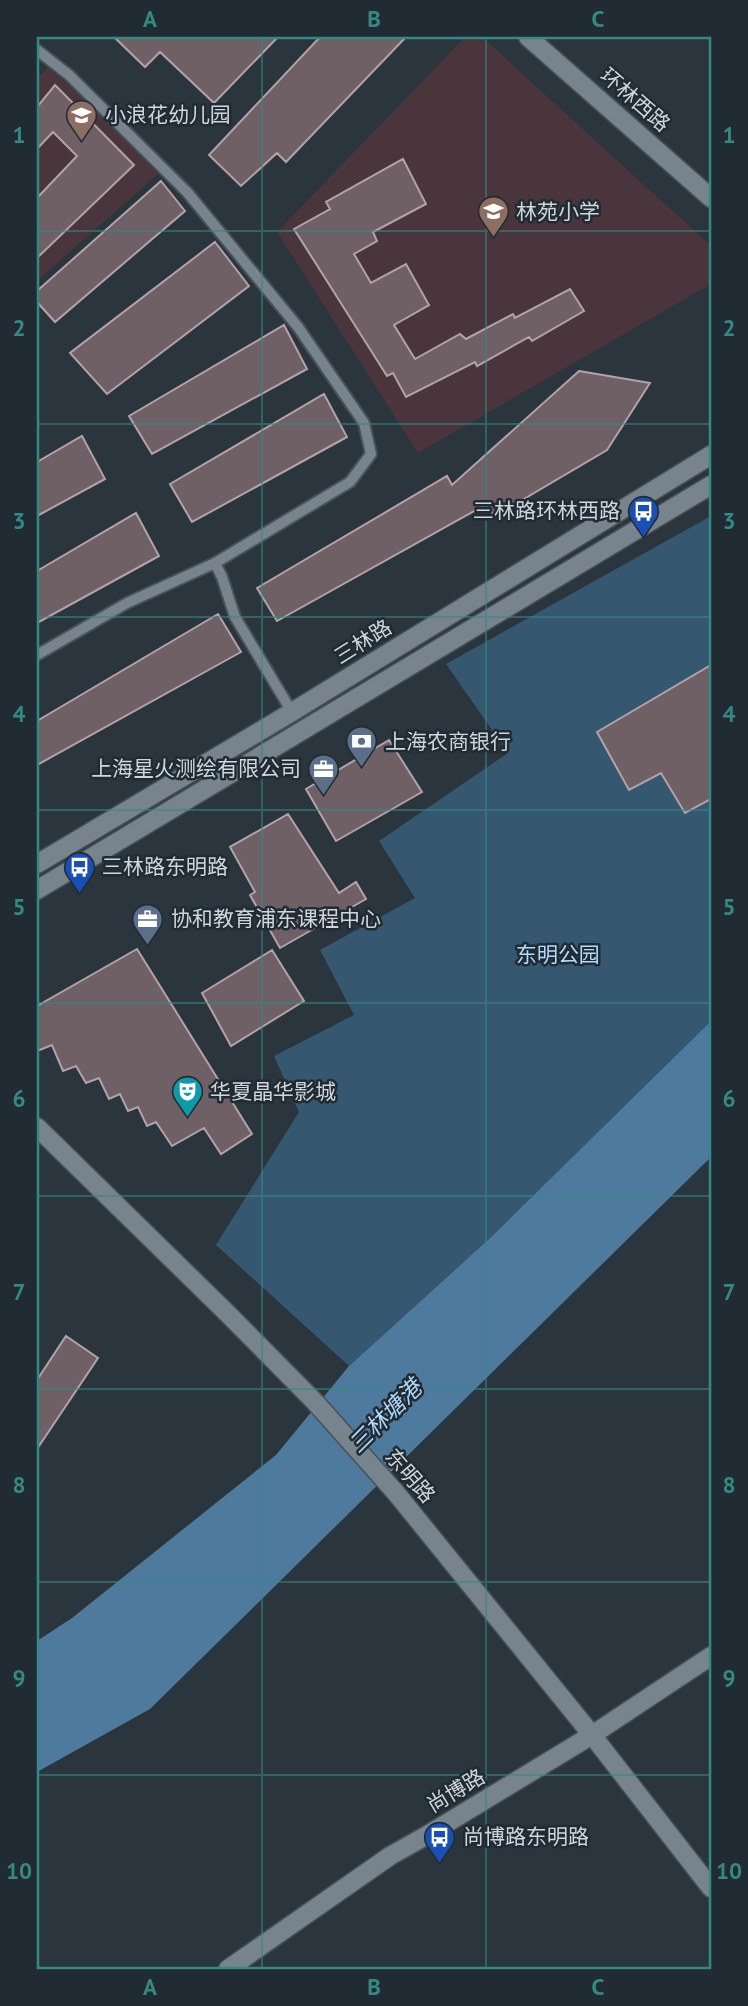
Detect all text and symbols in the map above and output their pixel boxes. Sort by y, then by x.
text: A [143,4,157,33]
text: B [367,4,381,33]
text: C [592,4,605,33]
street label: 环林西路 [595,62,676,137]
school or university icon: 小浪花幼儿园 [65,98,99,142]
place label: 小浪花幼儿园 [105,101,231,128]
text: 1 [12,120,26,149]
text: 1 [722,120,736,149]
school or university icon: 林苑小学 [476,195,510,239]
place label: 林苑小学 [516,198,600,225]
text: 2 [12,313,26,342]
text: 2 [722,313,736,342]
bus stop icon: 三林路环林西路 [626,494,660,538]
place label: 三林路环林西路 [473,497,620,524]
text: 3 [12,506,26,535]
text: 3 [722,506,736,535]
street label: 三林路 [329,613,397,670]
text: 4 [12,699,26,728]
text: 4 [722,699,736,728]
bank icon: 上海农商银行 [345,725,379,769]
place label: 上海农商银行 [385,728,511,755]
office icon: 上海星火测绘有限公司 [307,752,341,796]
place label: 上海星火测绘有限公司 [91,755,301,782]
bus stop icon: 三林路东明路 [62,850,96,894]
place label: 三林路东明路 [102,853,228,880]
text: 5 [12,892,26,921]
text: 5 [722,892,736,921]
office icon: 协和教育浦东课程中心 [131,902,165,946]
place label: 协和教育浦东课程中心 [171,905,381,932]
park label: 东明公园 [516,941,600,968]
theatre icon: 华夏晶华影城 [170,1075,204,1119]
place label: 华夏晶华影城 [210,1078,336,1105]
text: 6 [12,1084,26,1113]
text: 6 [722,1084,736,1113]
text: 7 [12,1277,26,1306]
text: 7 [722,1277,736,1306]
water label: 三林塘港 [342,1371,430,1458]
street label: 东明路 [380,1443,441,1508]
text: 8 [12,1470,26,1499]
text: 8 [722,1470,736,1499]
text: 9 [12,1663,26,1692]
text: 9 [722,1663,736,1692]
street label: 尚博路 [422,1763,490,1818]
bus stop icon: 尚博路东明路 [423,1820,457,1864]
place label: 尚博路东明路 [463,1823,589,1850]
text: 10 [6,1856,32,1885]
text: 10 [716,1856,742,1885]
text: A [143,1972,157,2001]
text: B [367,1972,381,2001]
text: C [592,1972,605,2001]

